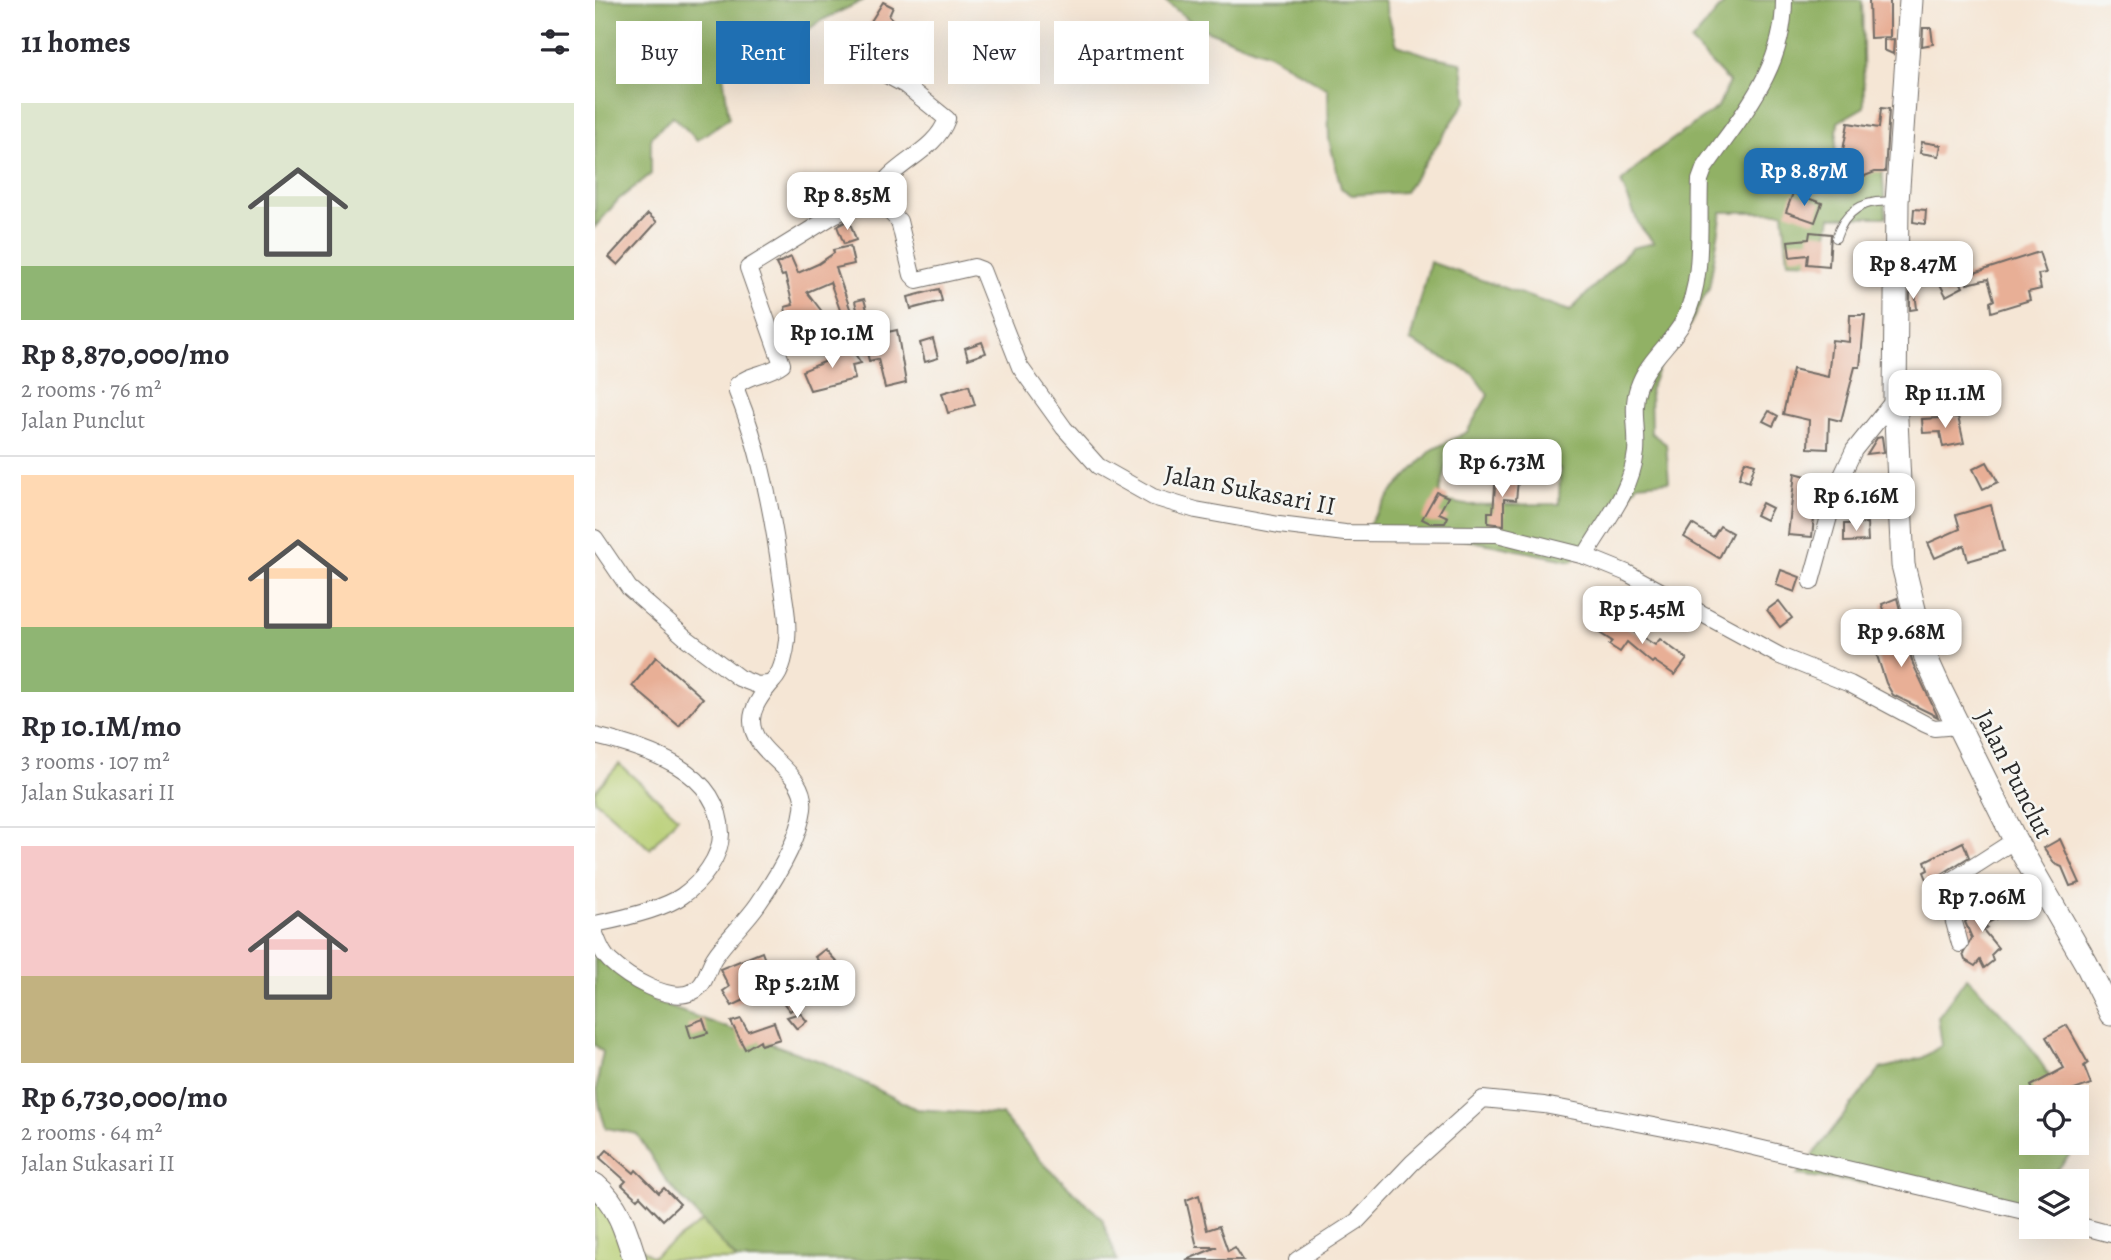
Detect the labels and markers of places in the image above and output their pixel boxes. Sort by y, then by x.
pin: Rp 8.87M [1732,148,1876,208]
pin: Rp 8.85M [775,173,919,232]
pin: Rp 8.47M [1841,242,1985,301]
pin: Rp 10.1M [760,310,904,370]
pin: Rp 11.1M [1873,370,2017,430]
pin: Rp 6.73M [1430,440,1574,499]
pin: Rp 6.16M [1784,474,1928,533]
pin: Rp 5.45M [1570,586,1714,646]
pin: Rp 9.68M [1829,610,1973,669]
pin: Rp 7.06M [1910,874,2054,934]
pin: Rp 5.21M [725,960,869,1020]

